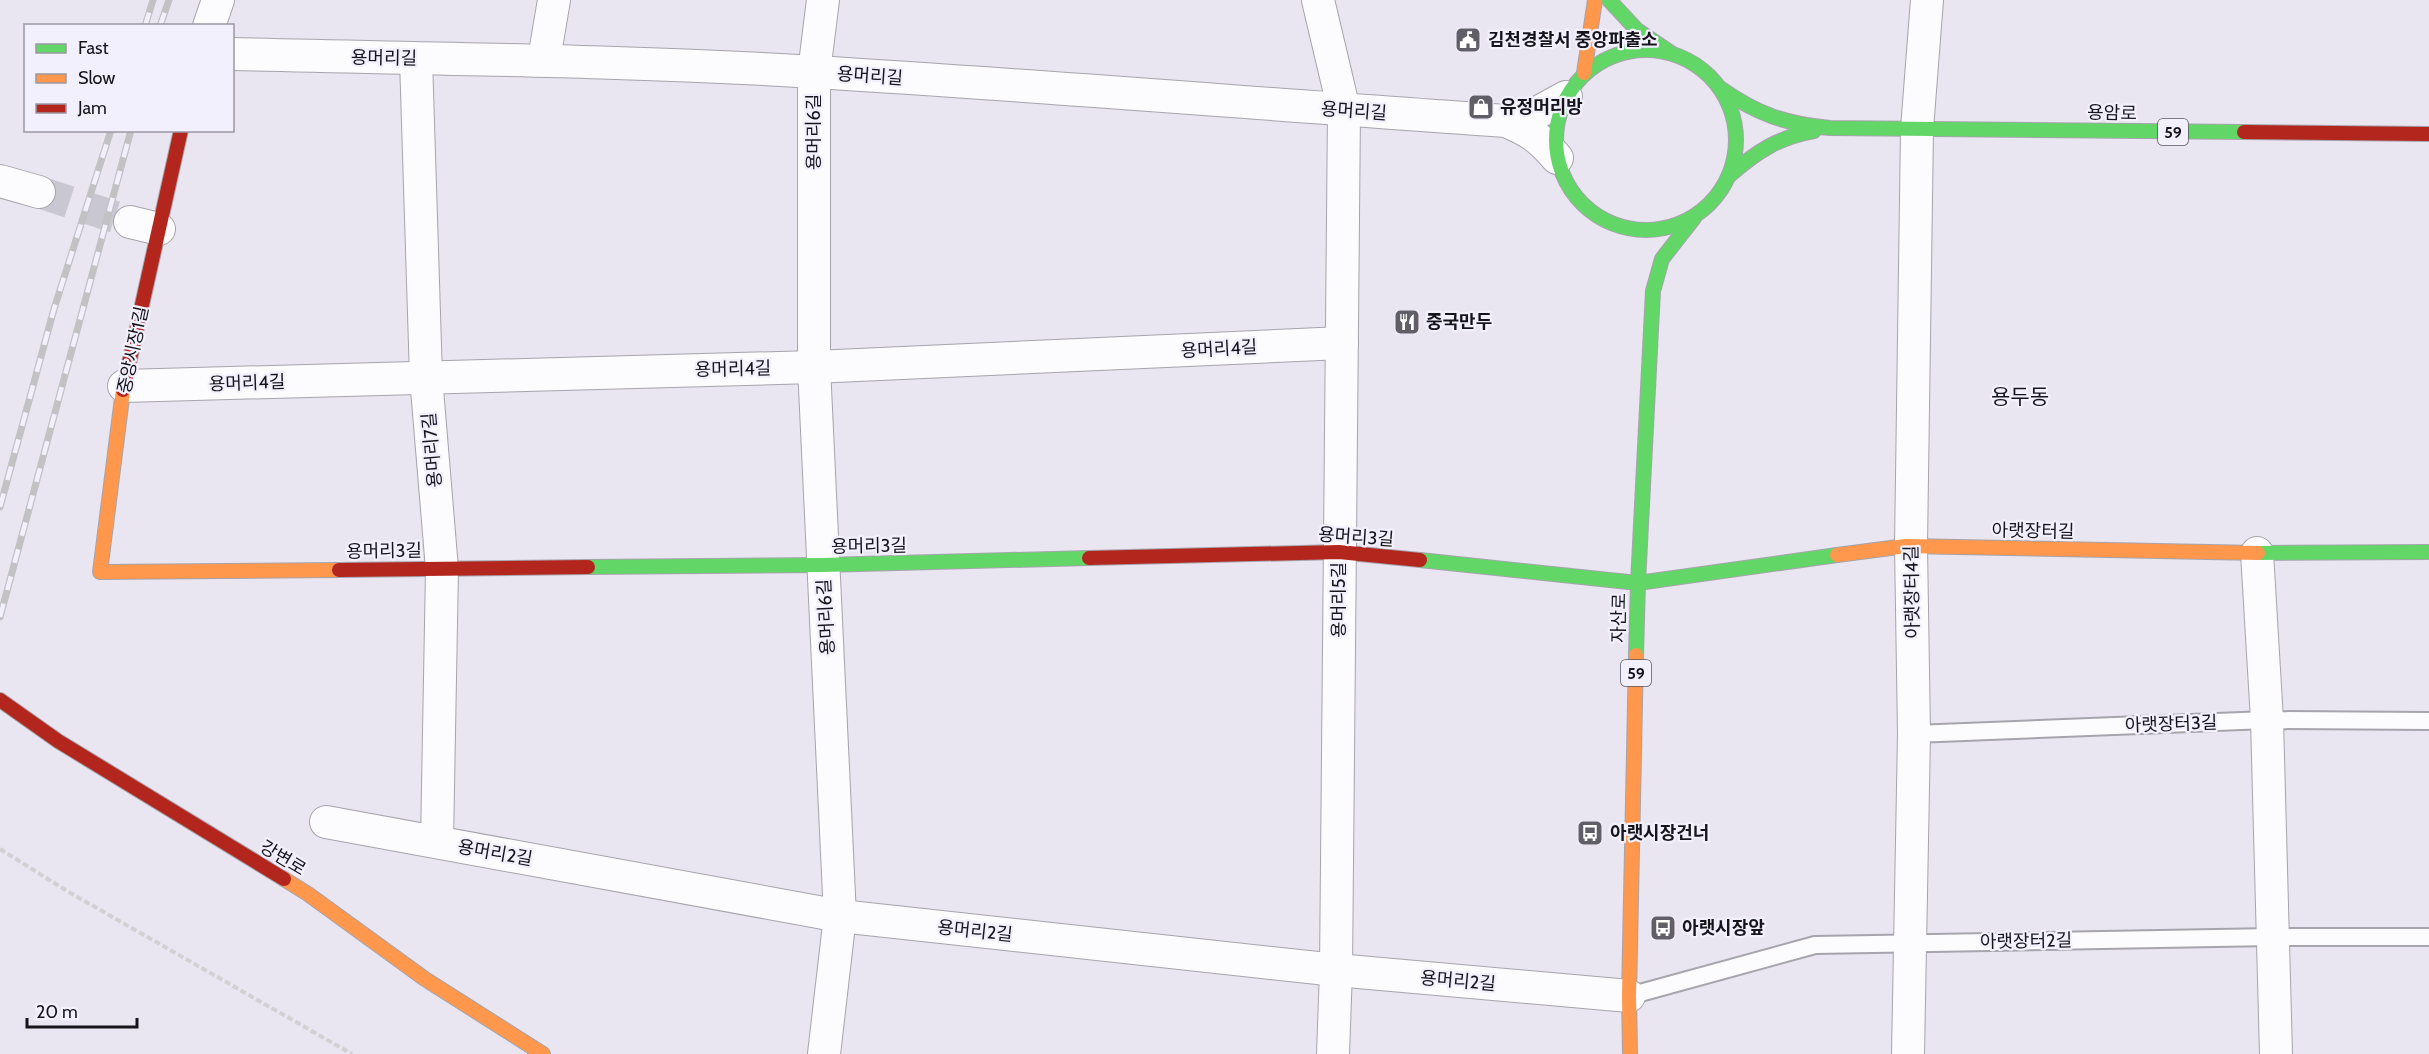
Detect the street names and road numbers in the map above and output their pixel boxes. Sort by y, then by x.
street label: 용머리길 [351,46,417,70]
street label: 용머리길 [836,63,904,89]
street label: 용머리6길 [803,94,825,170]
street label: 용머리길 [1320,98,1388,124]
street label: 용암로 [2087,102,2137,124]
road number: 59 [2158,119,2188,145]
street label: 중앙시장1길 [113,304,153,396]
street label: 용머리4길 [1180,336,1258,362]
street label: 용머리4길 [694,357,772,381]
street label: 용머리4길 [208,371,286,395]
street label: 용머리7길 [418,412,446,488]
street label: 아랫장터길 [1991,519,2075,543]
street label: 용머리3길 [1317,523,1395,551]
street label: 용머리3길 [831,534,907,558]
street label: 용머리3길 [346,539,422,563]
street label: 아랫장터4길 [1900,545,1924,639]
street label: 용머리5길 [1328,562,1350,638]
street label: 용머리6길 [813,578,839,656]
street label: 자산로 [1608,593,1630,643]
road number: 59 [1621,660,1651,686]
street label: 아랫장터3길 [2124,711,2218,737]
street label: 강변로 [256,836,310,880]
street label: 용머리2길 [456,836,534,870]
street label: 용머리2길 [936,916,1014,946]
street label: 아랫장터2길 [1980,929,2072,953]
street label: 용머리2길 [1419,967,1497,995]

